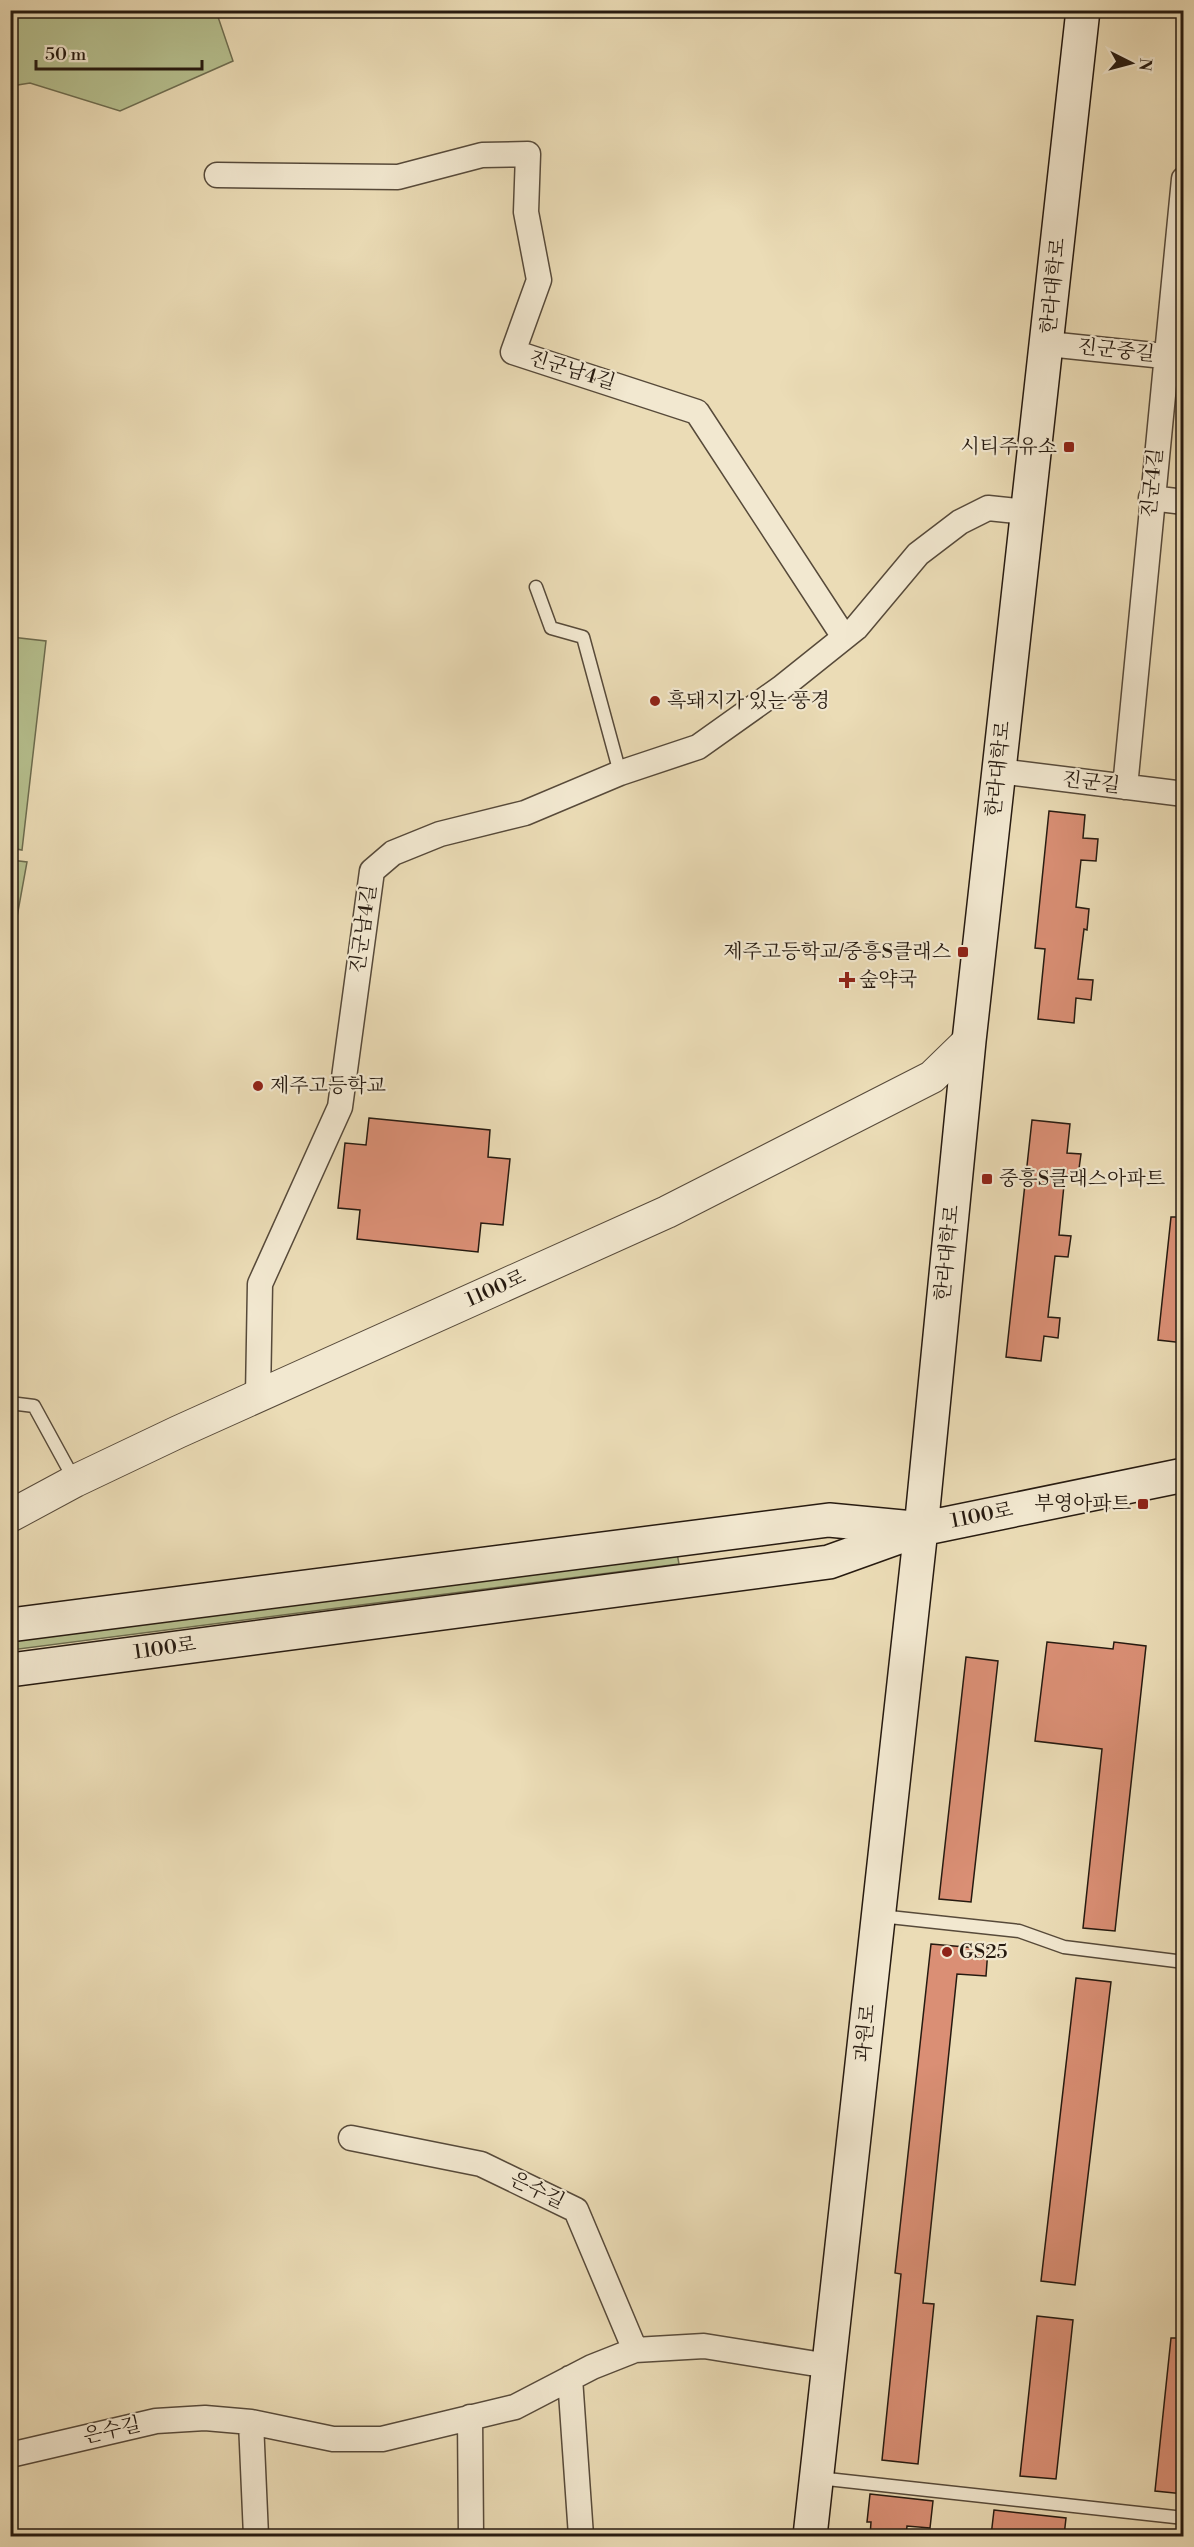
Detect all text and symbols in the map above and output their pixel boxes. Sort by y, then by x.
scale bar [36,33,202,71]
north arrow [1101,33,1161,93]
text: 50 m [45,43,87,66]
text: N [1134,57,1156,72]
street label: 한라대학로 [1037,237,1071,335]
street label: 진군중길 [1076,335,1156,367]
street label: 진군남4길 [526,346,618,396]
place label: 시티주유소 [960,435,1057,460]
marker: 시티주유소 [1062,440,1076,454]
street label: 진군4길 [1137,447,1169,519]
place label: 흑돼지가 있는 풍경 [667,689,830,714]
marker: 흑돼지가 있는 풍경 [648,694,662,708]
street label: 한라대학로 [982,720,1016,818]
street label: 진군길 [1061,767,1121,799]
street label: 진군남4길 [345,883,383,975]
place label: 제주고등학교/중흥S클래스 [723,940,951,965]
marker: 제주고등학교/중흥S클래스 [956,945,970,959]
place label: 숲약국 [859,968,917,993]
marker: 숲약국 [840,973,854,987]
place label: 제주고등학교 [270,1074,387,1099]
marker: 제주고등학교 [251,1079,265,1093]
place label: 중흥S클래스아파트 [999,1167,1165,1192]
marker: 중흥S클래스아파트 [980,1172,994,1186]
street label: 한라대학로 [931,1204,965,1302]
street label: 1100로 [462,1265,530,1313]
place label: 부영아파트 [1034,1492,1131,1517]
marker: 부영아파트 [1136,1497,1150,1511]
street label: 1100로 [949,1498,1015,1534]
street label: 1100로 [132,1632,198,1666]
place label: GS25 [959,1940,1008,1965]
marker: GS25 [940,1945,954,1959]
street label: 과원로 [851,2003,881,2063]
street label: 은수길 [505,2167,569,2215]
street label: 은수길 [81,2412,143,2450]

